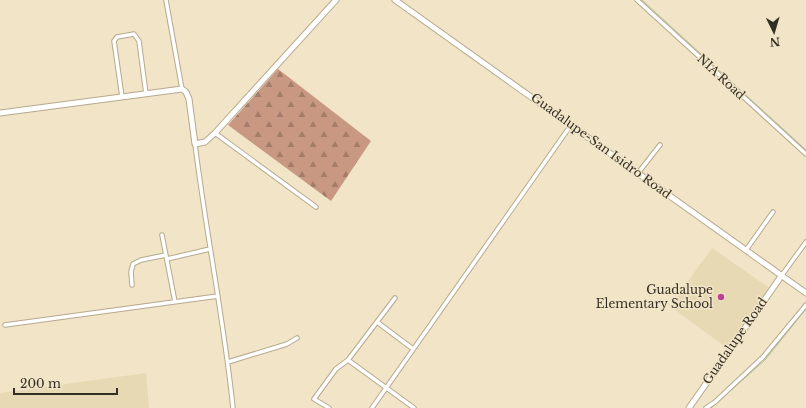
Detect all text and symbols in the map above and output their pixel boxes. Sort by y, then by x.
north arrow [754,12,794,52]
text: N [768,35,781,49]
street label: NIA Road [694,51,748,103]
street label: Guadalupe-San Isidro Road [528,90,674,202]
place label: Guadalupe Elementary School [596,282,713,311]
marker: Guadalupe Elementary School [716,292,726,302]
street label: Guadalupe Road [699,295,770,387]
scale bar [14,370,117,396]
text: 200 m [20,376,61,391]

